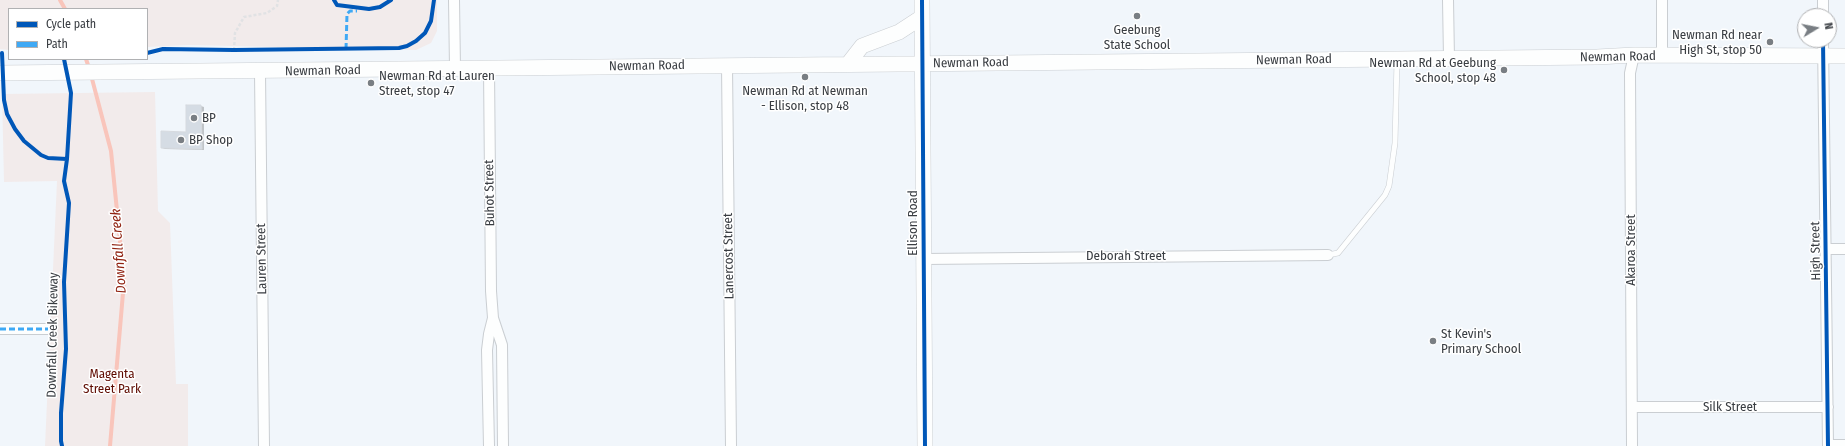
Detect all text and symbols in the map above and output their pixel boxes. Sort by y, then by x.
legend [8,8,148,60]
north arrow [1797,8,1837,48]
marker: Geebung State School [1132,11,1142,21]
text: Cycle path [46,17,96,31]
place label: Geebung State School [1104,22,1170,53]
text: N [1821,22,1835,30]
place label: Newman Rd near High St, stop 50 [1672,27,1762,58]
text: Path [46,37,68,51]
marker: Newman Rd near High St, stop 50 [1765,37,1775,47]
street label: Newman Road [1580,49,1656,65]
street label: Newman Road [1256,52,1332,68]
street label: Newman Road [933,55,1009,71]
place label: Newman Rd at Geebung School, stop 48 [1369,55,1496,86]
street label: Newman Road [609,58,685,74]
street label: Newman Road [285,63,361,79]
marker: Newman Rd at Geebung School, stop 48 [1499,65,1509,75]
place label: Newman Rd at Lauren Street, stop 47 [379,68,495,99]
marker: Newman Rd at Newman - Ellison, stop 48 [800,72,810,82]
marker: Newman Rd at Lauren Street, stop 47 [366,78,376,88]
place label: Newman Rd at Newman - Ellison, stop 48 [742,83,868,114]
place label: BP [202,110,216,126]
marker: BP [189,113,199,123]
place label: BP Shop [189,132,233,148]
marker: BP Shop [176,135,186,145]
street label: Buhot Street [482,159,498,227]
street label: Ellison Road [905,190,921,256]
water label: Downfall Creek [108,208,130,294]
street label: Lanercost Street [720,213,738,299]
street label: Akaroa Street [1623,214,1639,286]
street label: High Street [1808,221,1824,281]
street label: Lauren Street [254,223,270,295]
street label: Deborah Street [1086,248,1166,264]
street label: Downfall Creek Bikeway [44,272,62,398]
place label: St Kevin's Primary School [1441,326,1521,357]
marker: St Kevin's Primary School [1428,336,1438,346]
park label: Magenta Street Park [83,366,141,397]
street label: Silk Street [1703,399,1757,415]

